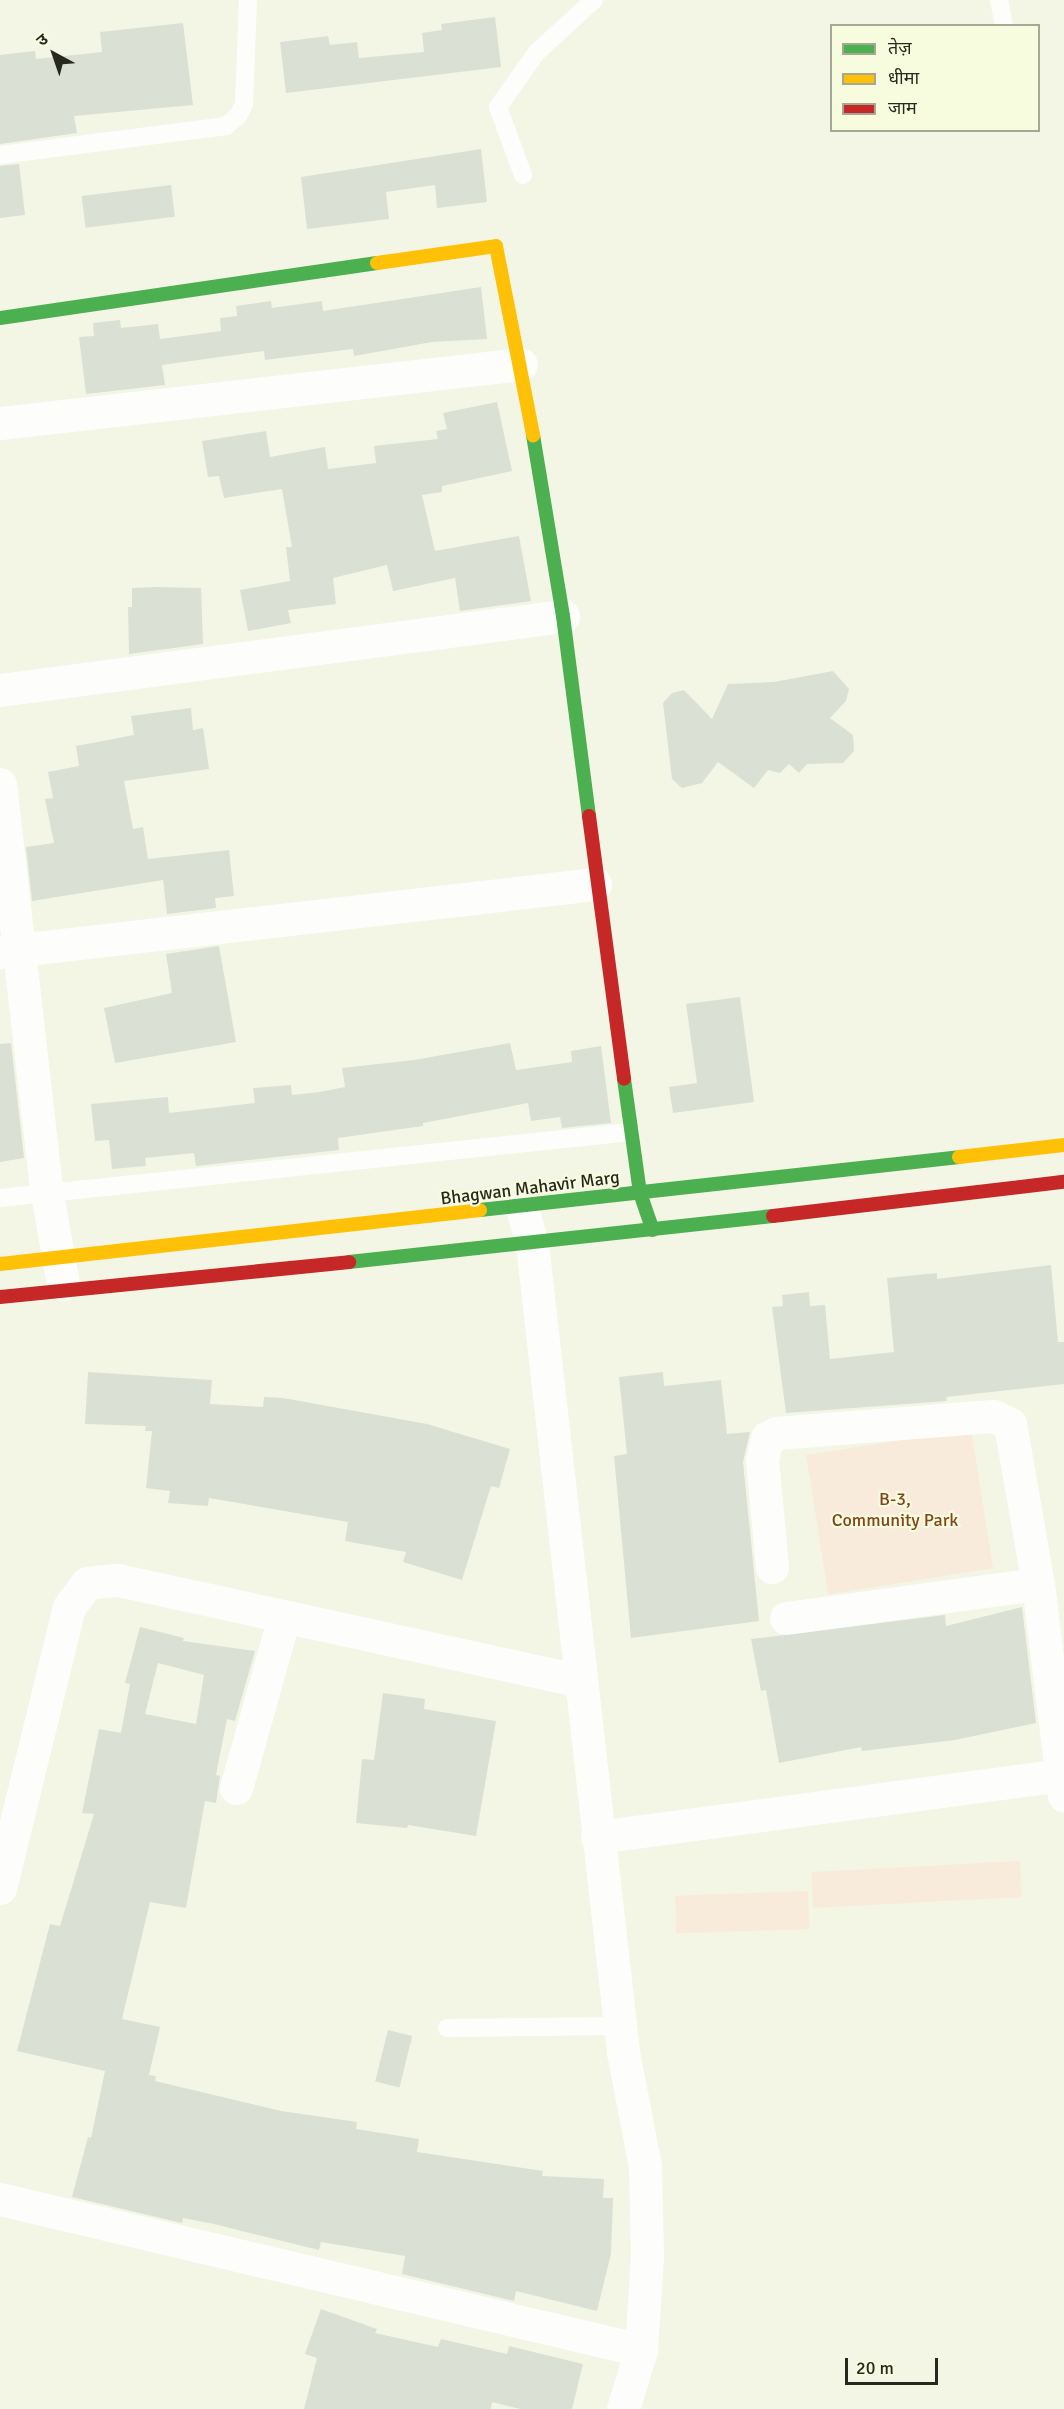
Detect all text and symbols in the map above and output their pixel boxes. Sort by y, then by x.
north arrow [24,24,84,84]
legend [830,24,1040,132]
text: उ [32,30,52,51]
text: तेज़ [888,37,912,59]
text: धीमा [888,67,919,89]
text: जाम [888,97,917,119]
street label: Bhagwan Mahavir Marg [439,1166,621,1210]
park label: B-3, Community Park [832,1489,958,1532]
scale bar [848,2346,941,2384]
text: 20 m [856,2357,894,2379]

